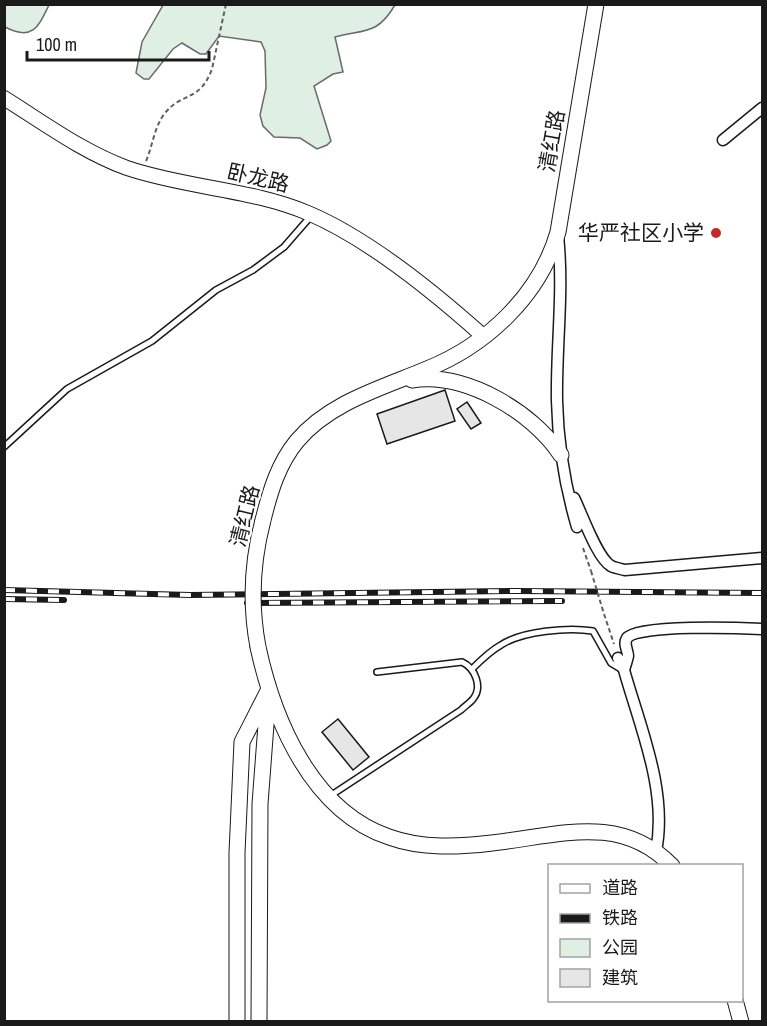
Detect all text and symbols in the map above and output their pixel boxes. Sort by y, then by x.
scale bar [27,24,208,62]
text: 100 m [36,32,77,57]
street label: 清红路 [532,107,571,174]
street label: 卧龙路 [224,156,292,199]
place label: 华严社区小学 [578,218,704,247]
marker: 华严社区小学 [709,226,723,240]
street label: 清红路 [223,482,266,550]
legend [548,864,743,1002]
text: 道路 [602,875,638,900]
text: 铁路 [602,905,638,930]
text: 公园 [602,935,638,960]
text: 建筑 [602,965,638,990]

